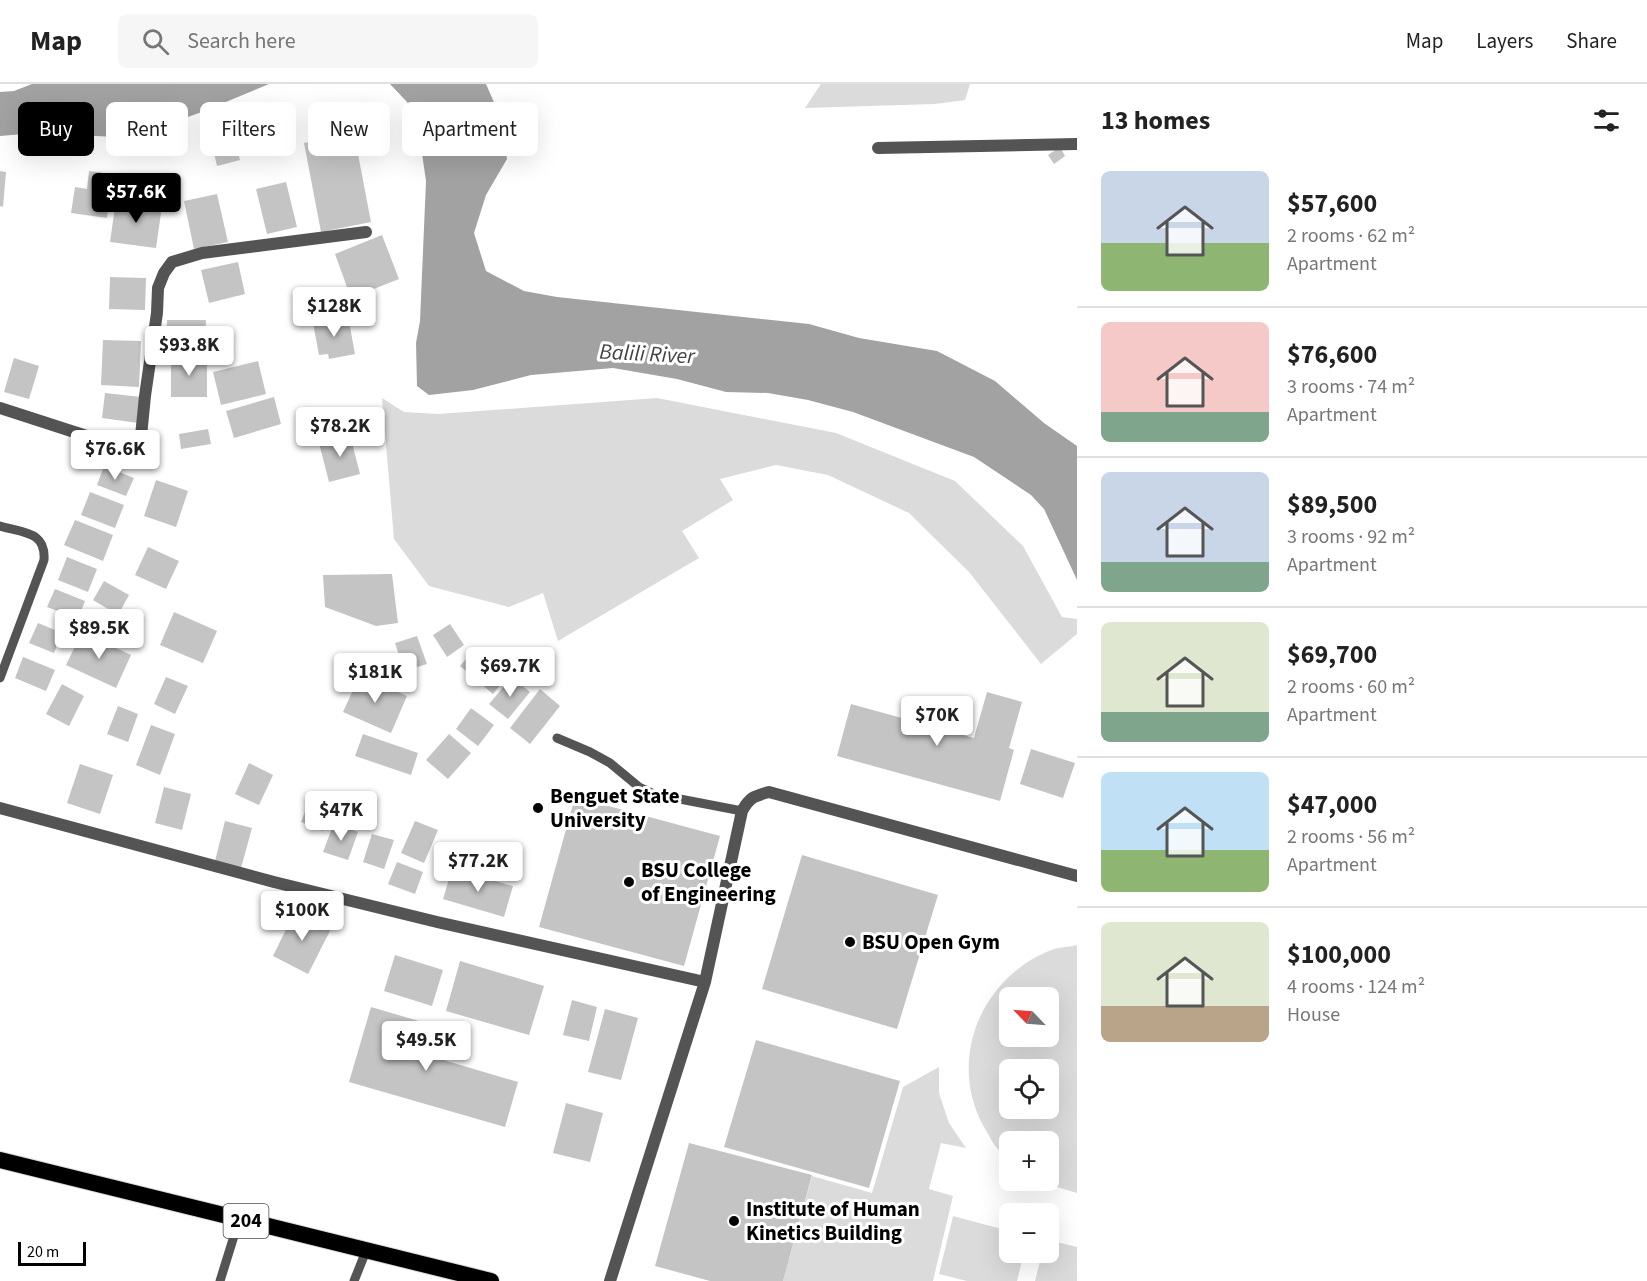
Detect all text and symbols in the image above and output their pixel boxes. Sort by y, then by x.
search box [118,14,538,68]
text: Map [30,21,82,61]
icon: search [139,25,172,58]
text: Search here [187,25,296,57]
text: Map [1406,26,1443,56]
text: Layers [1476,26,1533,56]
text: Share [1566,26,1617,56]
chip: Buy [18,102,94,156]
chip: Rent [106,102,188,156]
chip: Filters [200,102,296,156]
chip: New [308,102,390,156]
chip: Apartment [402,102,538,156]
text: 13 homes [1101,102,1210,139]
icon: filters [1590,104,1623,137]
pin: $57.6K [87,173,185,224]
text: $57.6K [106,178,166,206]
text: $57,600 [1287,185,1377,222]
icon: home [1149,195,1221,267]
text: 2 rooms · 62 m² [1287,222,1415,250]
text: Apartment [1287,250,1377,278]
pin: $128K [292,287,376,338]
text: $128K [307,292,361,320]
pin: $93.8K [140,326,238,377]
text: $93.8K [159,331,219,359]
water label: Balili River [599,336,697,373]
text: $76,600 [1287,336,1377,373]
icon: home [1149,346,1221,418]
text: 3 rooms · 74 m² [1287,373,1415,401]
text: Apartment [1287,401,1377,429]
pin: $78.2K [291,407,389,458]
text: $78.2K [310,412,370,440]
pin: $76.6K [66,430,164,481]
text: $76.6K [85,435,145,463]
text: $89,500 [1287,486,1377,523]
icon: home [1149,496,1221,568]
text: 3 rooms · 92 m² [1287,523,1415,551]
text: Apartment [1287,551,1377,579]
pin: $89.5K [50,609,148,660]
text: $89.5K [69,614,129,642]
text: $69,700 [1287,636,1377,673]
icon: home [1149,646,1221,718]
pin: $69.7K [461,647,559,698]
text: $69.7K [480,652,540,680]
pin: $181K [333,653,417,704]
text: $181K [348,658,402,686]
text: 2 rooms · 60 m² [1287,673,1415,701]
pin: $70K [901,696,973,747]
text: $70K [915,701,959,729]
text: Apartment [1287,701,1377,729]
place label: Benguet State University [550,781,680,835]
text: $47,000 [1287,786,1377,823]
pin: $47K [305,791,377,842]
text: $47K [319,796,363,824]
icon: home [1149,796,1221,868]
marker: Benguet State University [531,801,545,815]
text: 2 rooms · 56 m² [1287,823,1415,851]
pin: $77.2K [429,842,527,893]
text: $77.2K [448,847,508,875]
text: Apartment [1287,851,1377,879]
place label: BSU College of Engineering [641,855,776,909]
marker: BSU College of Engineering [622,875,636,889]
pin: $100K [260,891,344,942]
text: $100K [275,896,329,924]
place label: BSU Open Gym [862,927,1000,957]
marker: BSU Open Gym [843,935,857,949]
text: $100,000 [1287,936,1391,973]
icon: home [1149,946,1221,1018]
text: 4 rooms · 124 m² [1287,973,1425,1001]
north arrow [999,987,1059,1047]
map controls [999,987,1059,1263]
text: House [1287,1001,1340,1029]
pin: $49.5K [377,1021,475,1072]
text: $49.5K [396,1026,456,1054]
button: locate [999,1059,1059,1119]
button: + [999,1131,1059,1191]
place label: Institute of Human Kinetics Building [746,1194,920,1248]
button: − [999,1203,1059,1263]
road number: 204 [224,1204,268,1238]
marker: Institute of Human Kinetics Building [727,1214,741,1228]
scale bar [18,1239,86,1266]
text: 20 m [27,1241,59,1263]

